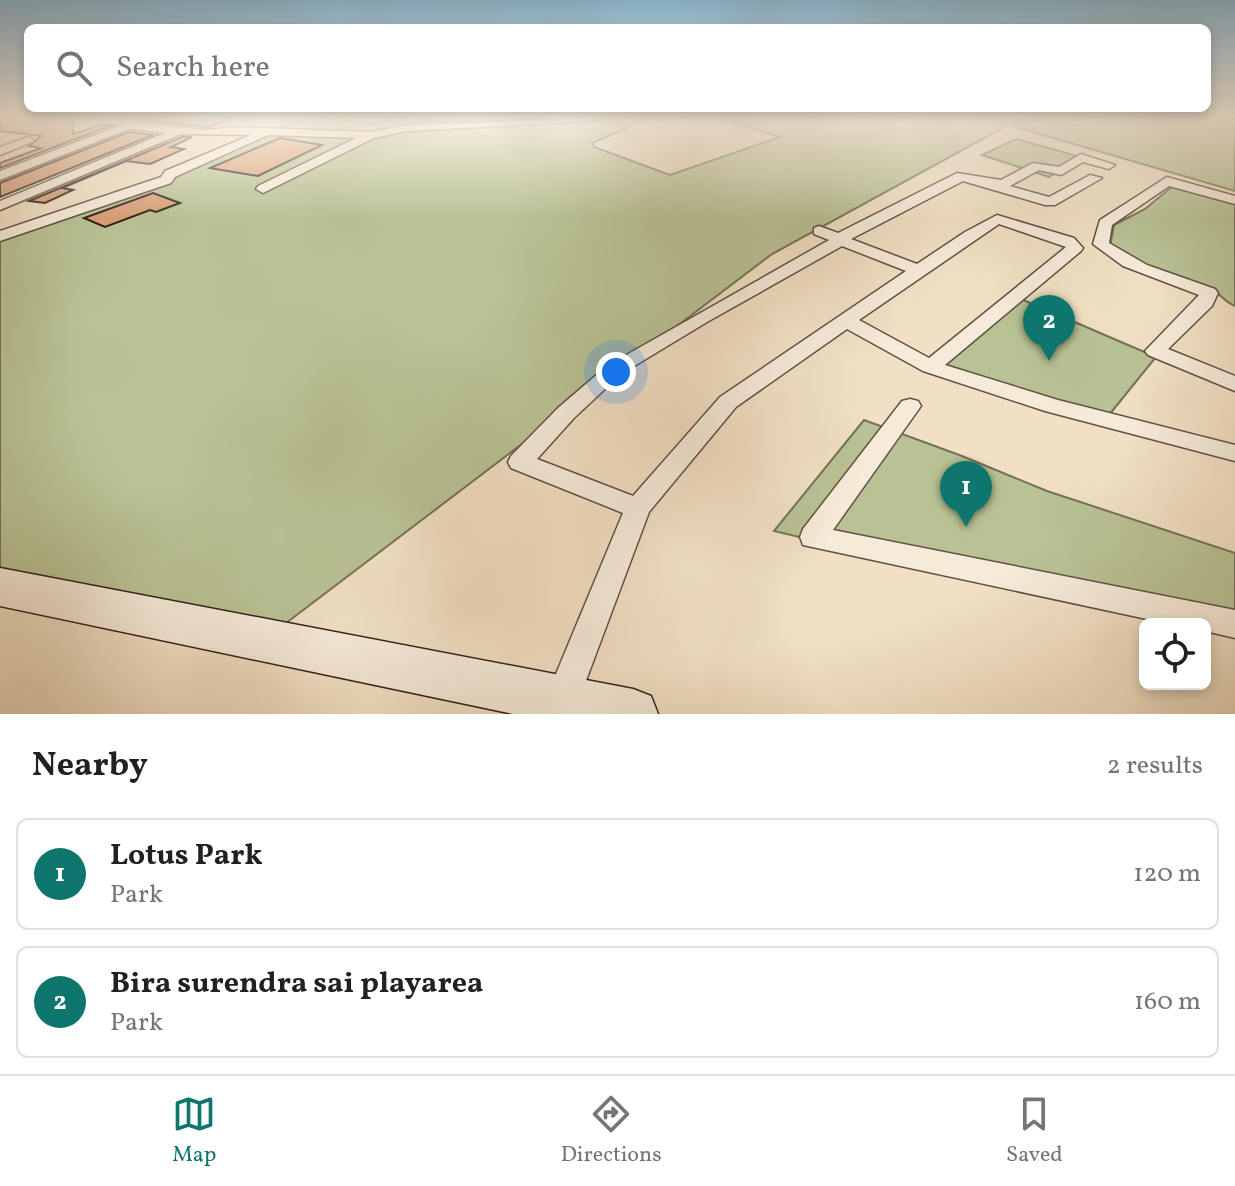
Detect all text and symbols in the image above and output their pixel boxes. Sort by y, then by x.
search box [24,24,1211,112]
icon: search [52,46,96,90]
text: Search here [116,47,270,89]
pin: 2 [1023,295,1075,361]
your location [596,352,636,392]
pin: 1 [940,461,992,527]
map controls [1139,618,1211,690]
button: locate [1139,618,1211,690]
text: Nearby [32,743,148,790]
text: 2 results [1107,748,1203,784]
text: Lotus Park [110,835,263,877]
text: 1 [55,856,65,892]
text: 120 m [1133,856,1201,892]
text: Park [110,877,163,913]
text: Bira surendra sai playarea [110,963,483,1005]
text: 2 [53,984,67,1020]
text: 160 m [1134,984,1201,1020]
text: Park [110,1005,163,1041]
tab: Map [172,1092,216,1171]
tab: Directions [561,1092,662,1171]
tab: Saved [1006,1092,1063,1171]

